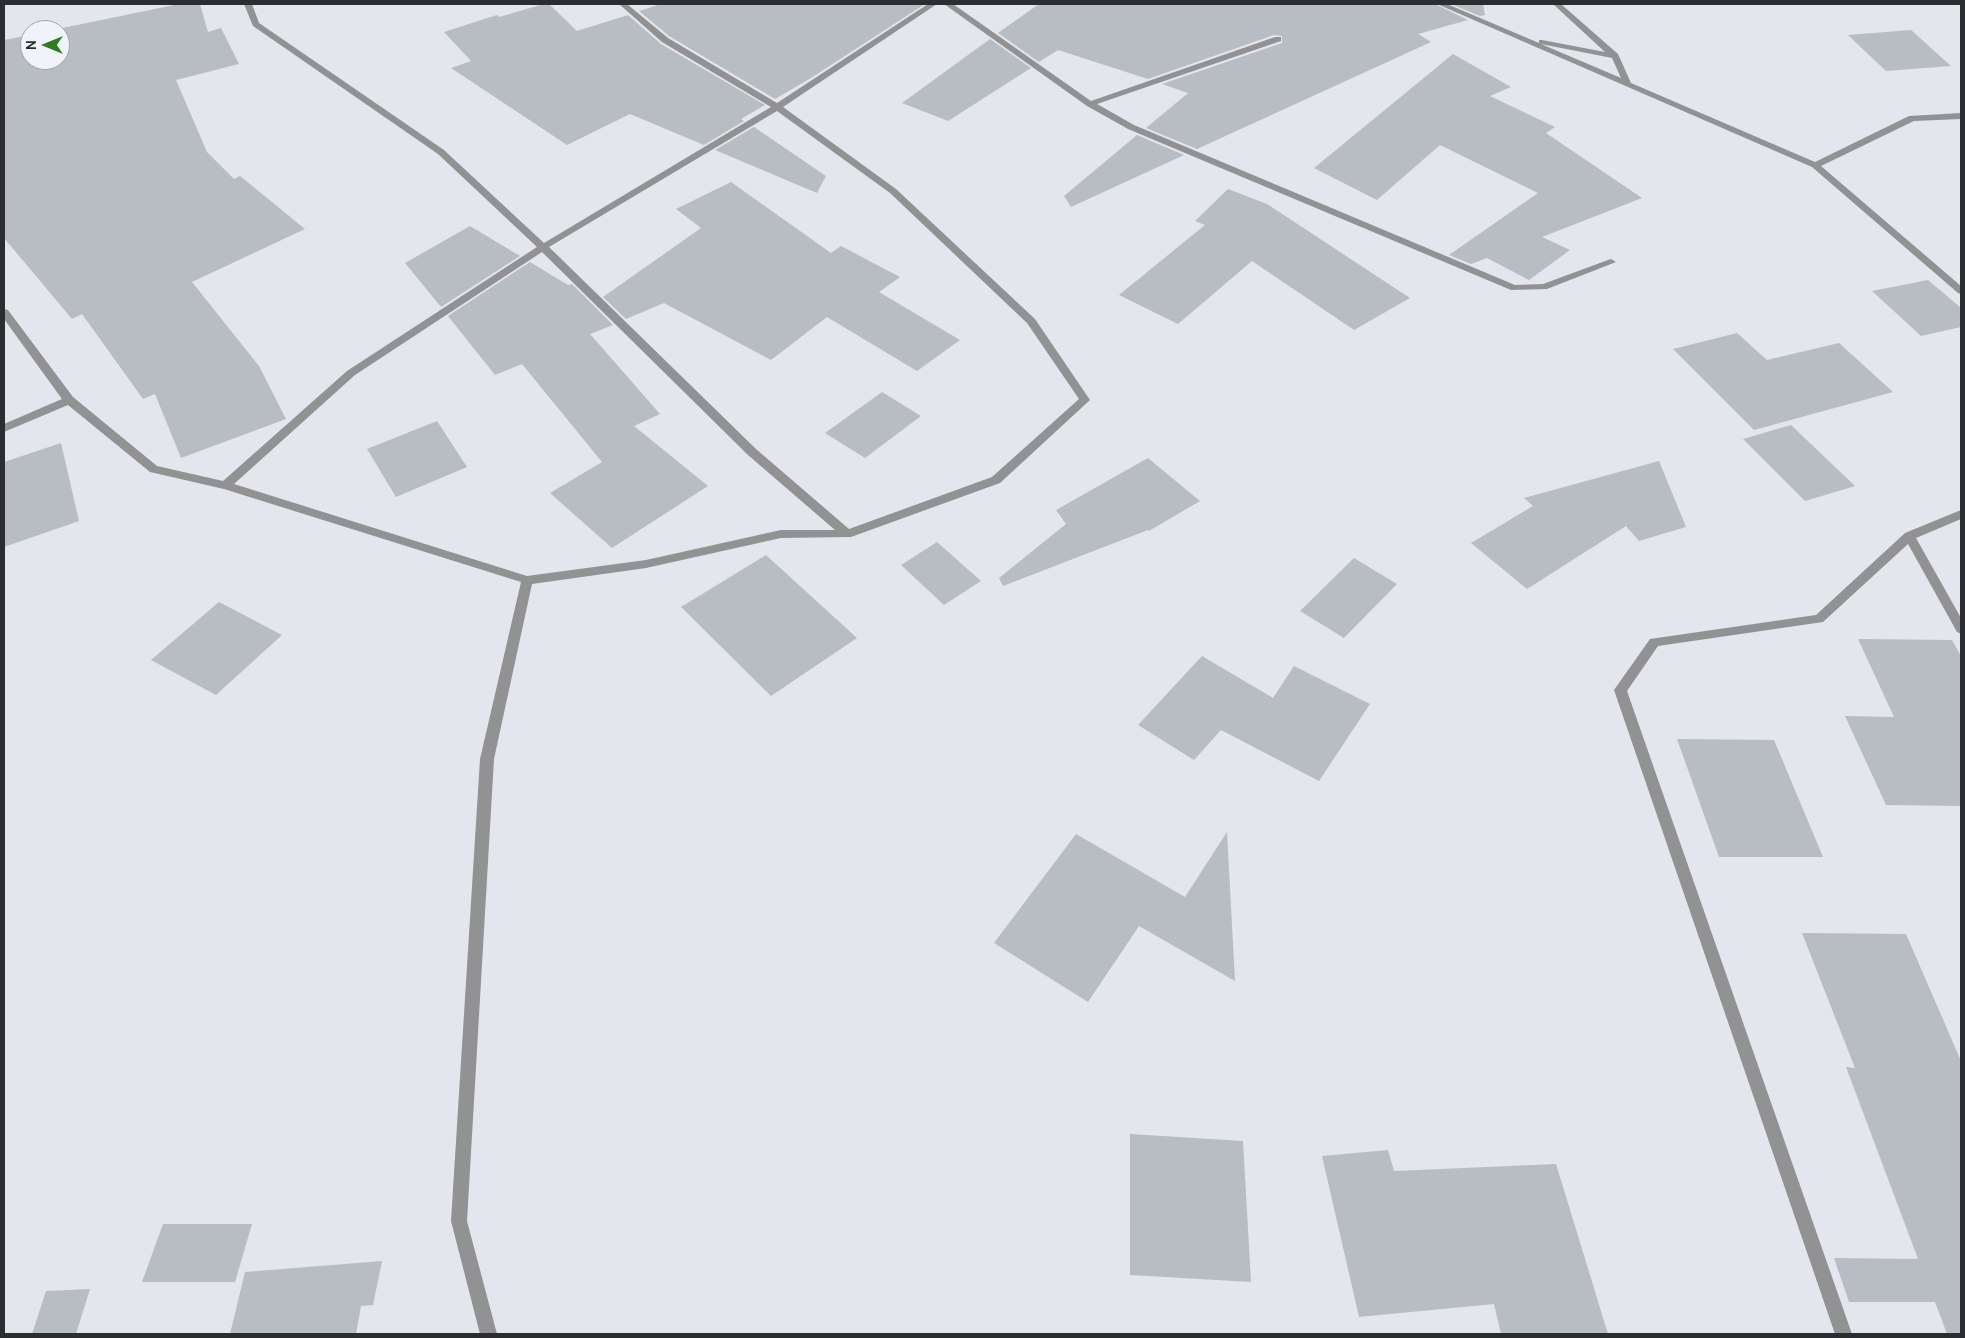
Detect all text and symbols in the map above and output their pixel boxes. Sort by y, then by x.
north arrow [20,20,70,70]
text: N [22,40,40,50]

